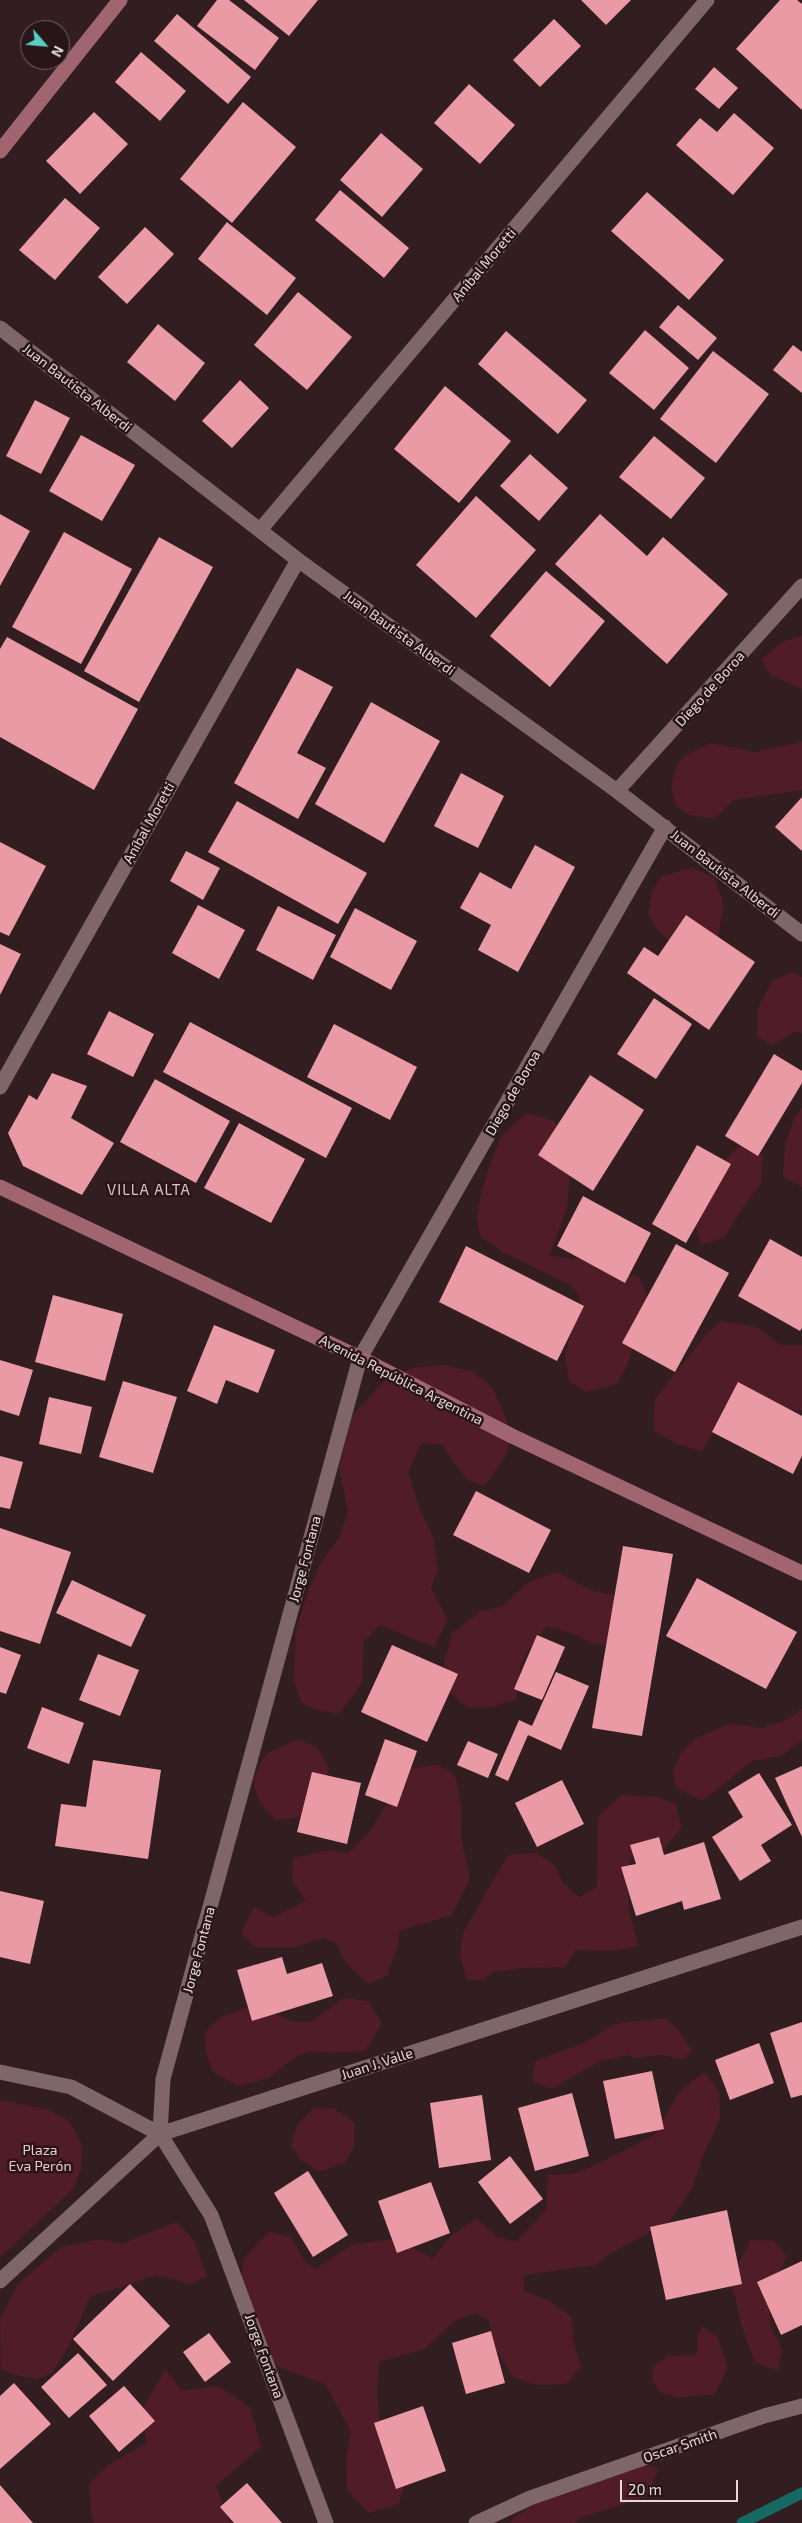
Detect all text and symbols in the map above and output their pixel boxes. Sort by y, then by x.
north arrow [20,20,70,70]
text: N [48,43,68,60]
street label: Aníbal Moretti [448,225,520,305]
street label: Juan Bautista Alberdi [19,340,135,436]
street label: Juan Bautista Alberdi [340,587,458,679]
street label: Diego de Boroa [672,648,748,730]
street label: Aníbal Moretti [120,779,178,867]
street label: Juan Bautista Alberdi [667,826,783,922]
street label: Diego de Boroa [482,1047,544,1139]
district label: VILLA ALTA [106,1181,192,1199]
street label: Avenida República Argentina [316,1331,486,1429]
street label: Jorge Fontana [285,1514,325,1604]
street label: Jorge Fontana [179,1905,219,1995]
street label: Juan J. Valle [339,2045,415,2083]
park label: Plaza Eva Perón [8,2142,72,2174]
street label: Jorge Fontana [241,2311,287,2401]
street label: Oscar Smith [641,2426,719,2466]
scale bar [622,2470,740,2502]
text: 20 m [628,2480,662,2498]

